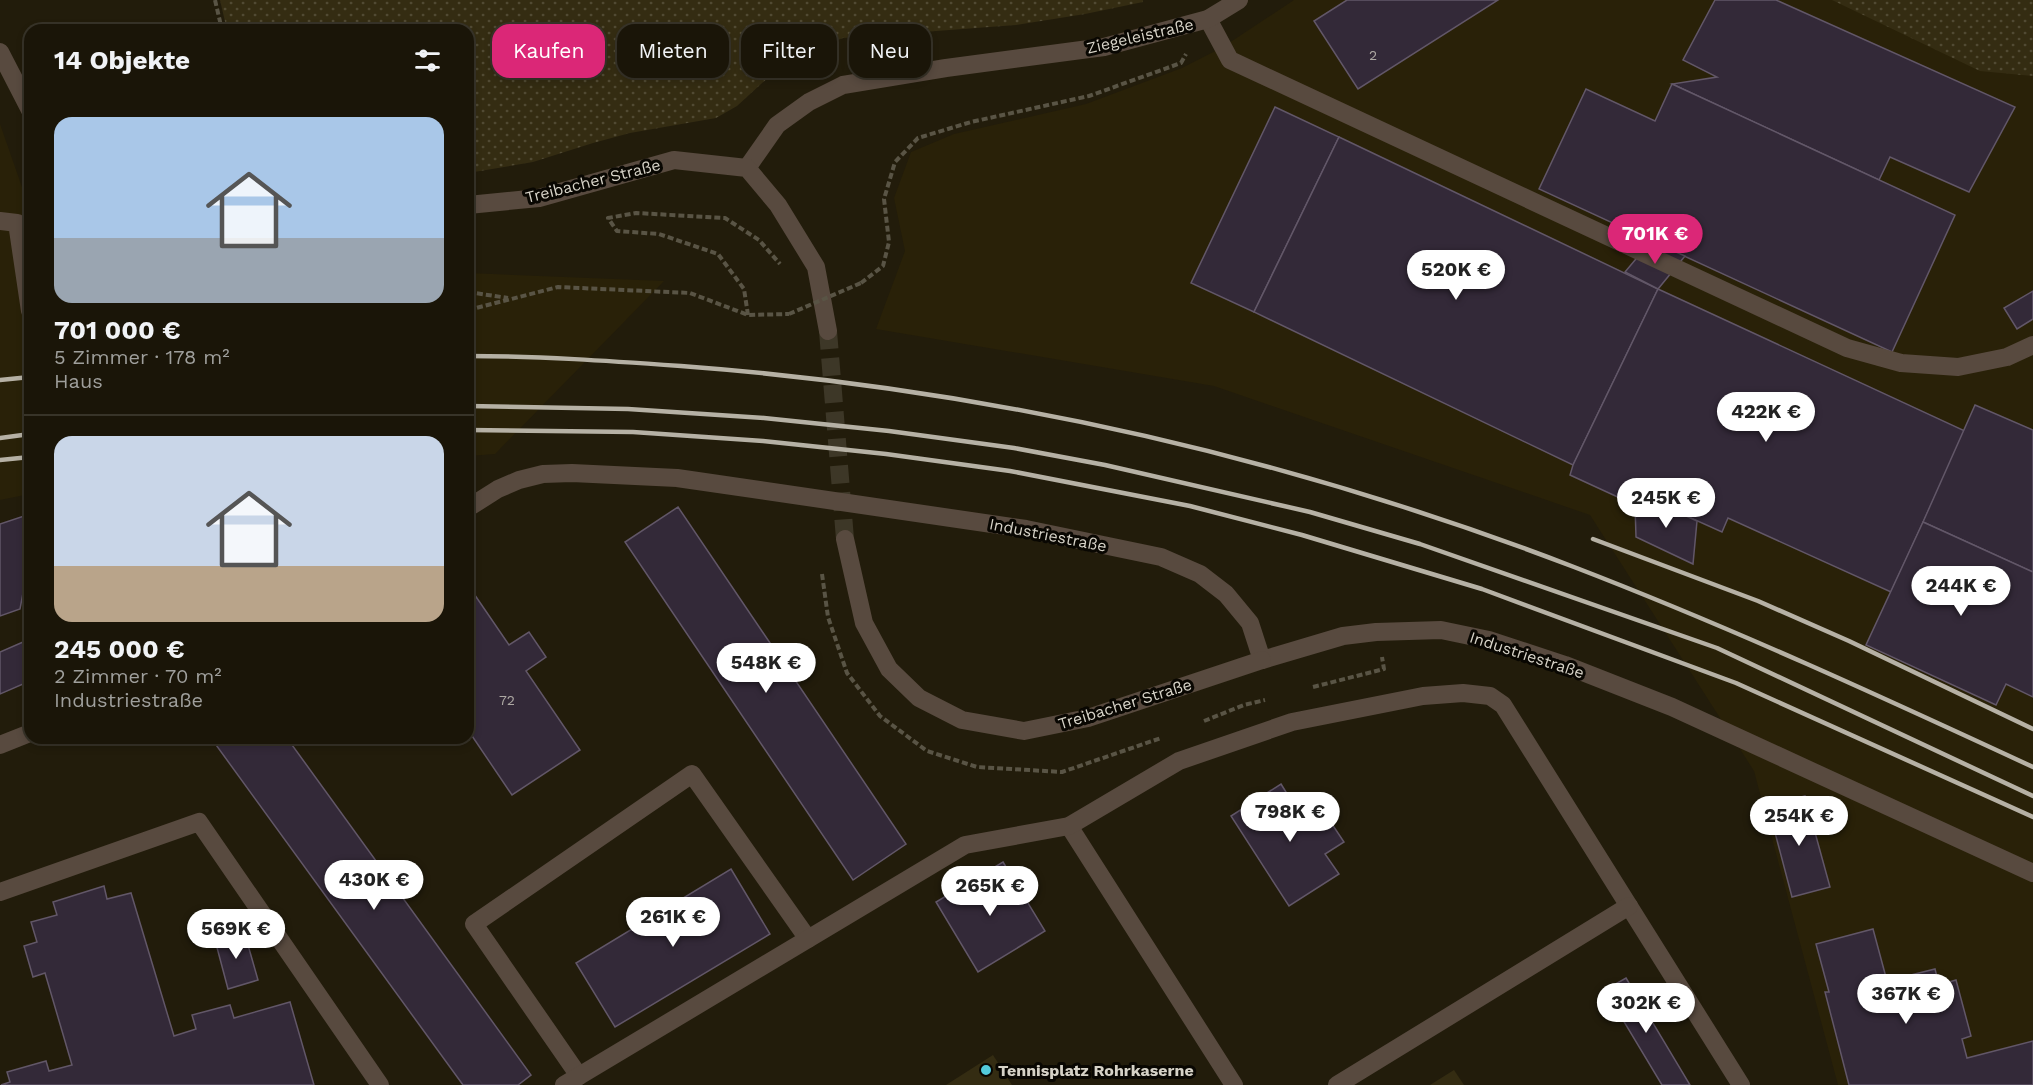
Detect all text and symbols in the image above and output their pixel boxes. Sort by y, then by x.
street label: Ziegeleistraße [1085,14,1195,58]
chip: Kaufen [492,24,605,78]
chip: Mieten [617,24,729,78]
chip: Filter [741,24,837,78]
chip: Neu [849,24,931,78]
icon: filters [411,44,444,77]
text: 14 Objekte [54,45,190,75]
house number: 2 [1369,47,1377,63]
street label: Treibacher Straße [523,155,663,207]
icon: home [195,156,303,264]
pin: 701K € [1606,214,1704,265]
text: 701K € [1622,221,1688,245]
pin: 520K € [1407,250,1505,301]
text: 520K € [1421,257,1491,281]
text: 701 000 € [54,315,180,345]
text: 5 Zimmer · 178 m² [54,345,230,369]
text: Haus [54,369,103,393]
pin: 422K € [1717,392,1815,443]
text: 422K € [1731,399,1801,423]
icon: home [195,475,303,583]
pin: 245K € [1617,478,1715,529]
text: 245K € [1631,485,1701,509]
street label: Industriestraße [988,514,1108,556]
pin: 244K € [1912,566,2010,617]
text: 244K € [1925,573,1997,597]
street label: Industriestraße [1467,628,1587,682]
text: 245 000 € [54,634,185,664]
pin: 548K € [717,643,815,694]
text: 548K € [731,650,801,674]
text: 2 Zimmer · 70 m² [54,664,222,688]
street label: Treibacher Straße [1056,675,1194,733]
text: Industriestraße [54,688,203,712]
house number: 72 [499,692,515,708]
pin: 798K € [1241,792,1339,843]
pin: 254K € [1750,796,1848,847]
text: 798K € [1255,799,1325,823]
text: 254K € [1764,803,1834,827]
pin: 430K € [325,860,423,911]
pin: 265K € [941,866,1039,917]
text: 430K € [338,867,410,891]
text: 265K € [955,873,1025,897]
pin: 261K € [624,897,722,948]
text: 261K € [640,904,706,928]
pin: 569K € [187,909,285,960]
text: 569K € [201,916,271,940]
pin: 367K € [1857,974,1955,1025]
text: 367K € [1871,981,1941,1005]
pin: 302K € [1597,983,1695,1034]
text: 302K € [1611,990,1681,1014]
place label: Tennisplatz Rohrkaserne [998,1061,1194,1080]
marker: Tennisplatz Rohrkaserne [979,1063,993,1077]

